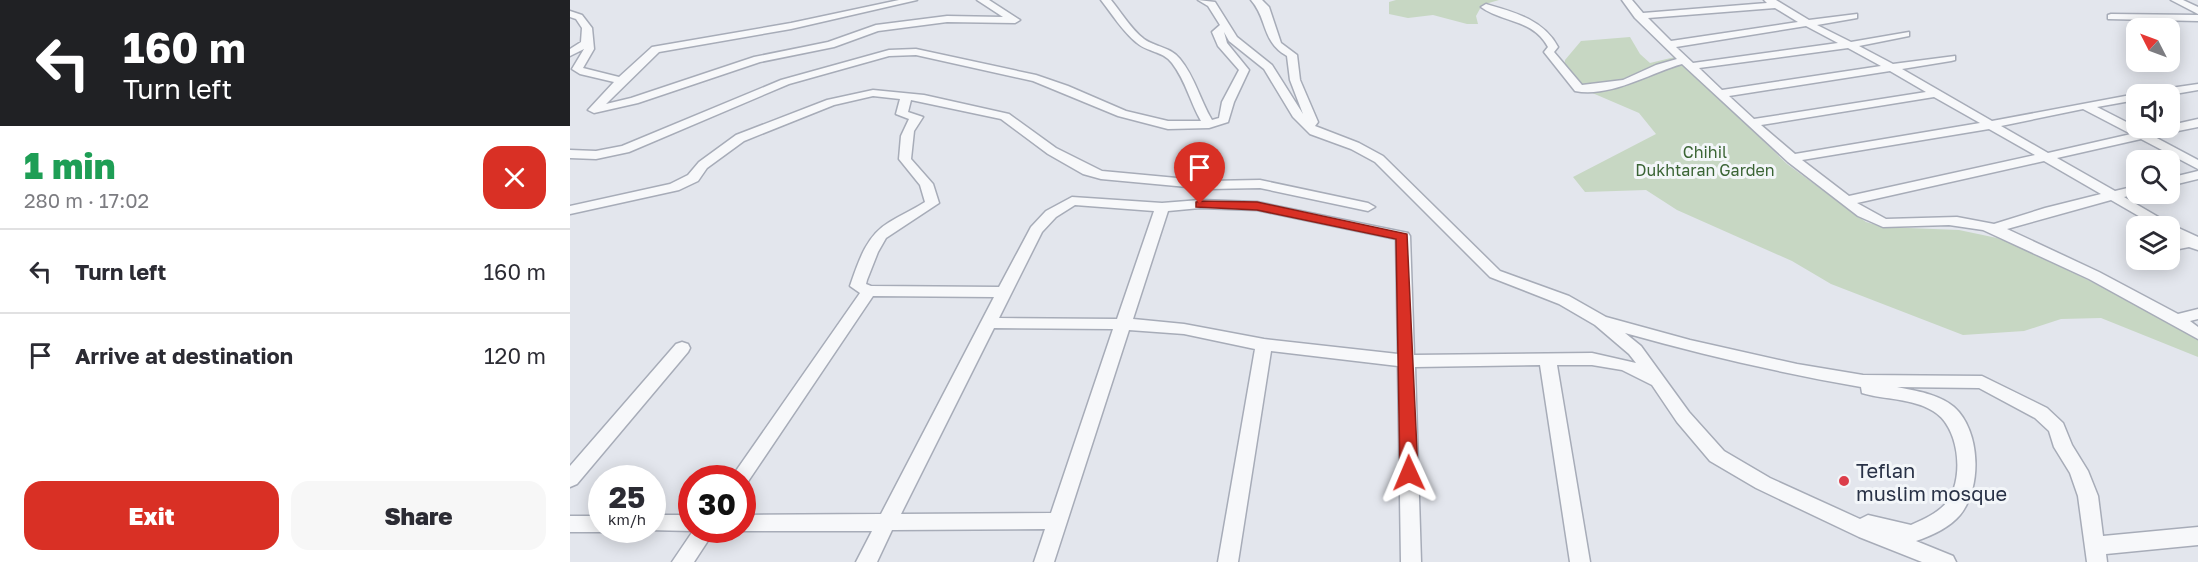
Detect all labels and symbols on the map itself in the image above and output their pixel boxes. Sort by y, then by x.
north arrow [2126,18,2180,72]
pin [1174,142,1225,204]
park label: Chihil Dukhtaran Garden [1635,142,1775,180]
position arrow [1377,441,1441,505]
place label: Teflan muslim mosque [1856,458,2007,505]
speed limit sign: 30 [678,465,756,543]
marker: Teflan muslim mosque [1837,474,1851,488]

